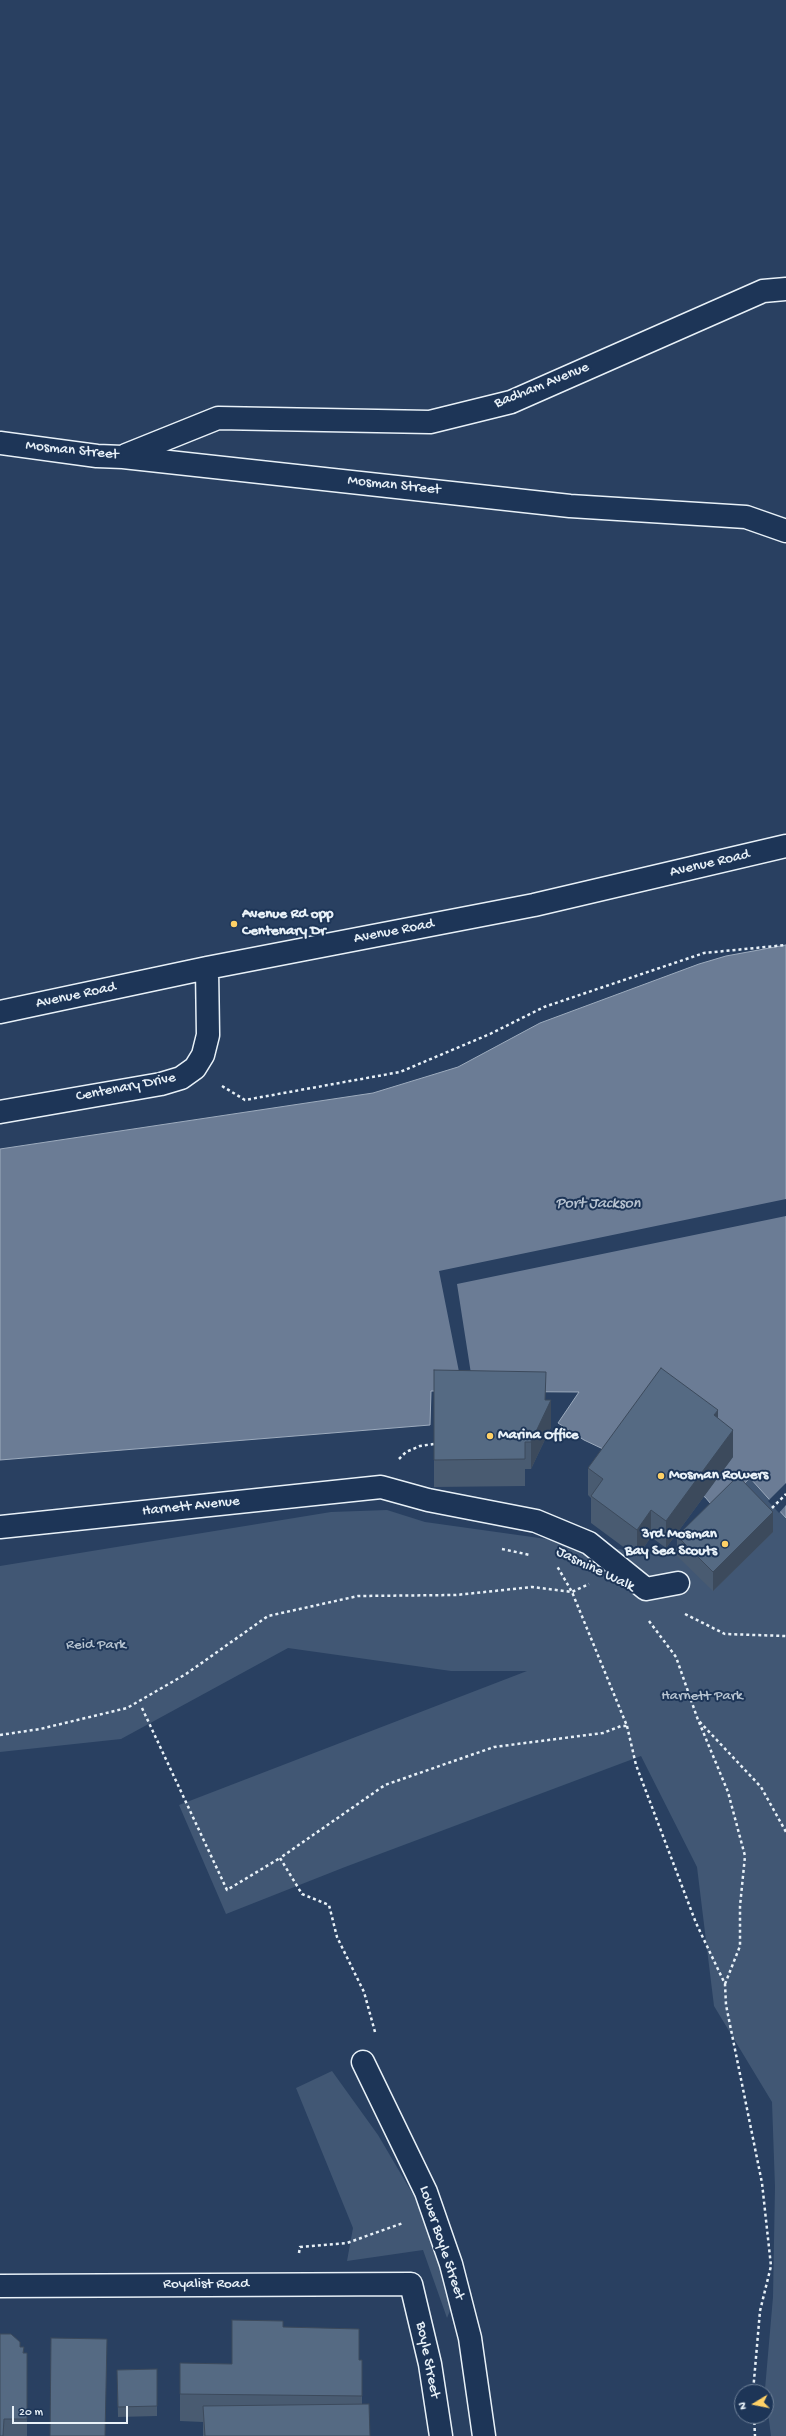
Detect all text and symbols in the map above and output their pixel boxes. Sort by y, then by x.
street label: Badham Avenue [492,359,592,413]
street label: Mosman Street [25,437,119,465]
street label: Mosman Street [347,472,441,500]
street label: Avenue Road [668,846,752,882]
place label: Avenue Rd opp Centenary Dr [242,906,333,941]
street label: Avenue Road [352,915,436,949]
marker: Avenue Rd opp Centenary Dr [229,919,239,929]
street label: Avenue Road [34,979,118,1013]
street label: Centenary Drive [75,1070,177,1106]
water label: Port Jackson [556,1195,640,1215]
place label: Marina Office [498,1427,579,1445]
marker: Marina Office [485,1431,495,1441]
place label: Mosman Rowers [669,1467,768,1485]
marker: Mosman Rowers [656,1471,666,1481]
street label: Harnett Avenue [141,1493,241,1521]
place label: 3rd Mosman Bay Sea Scouts [625,1526,717,1561]
marker: 3rd Mosman Bay Sea Scouts [720,1539,730,1549]
street label: Jasmine Walk [553,1543,637,1597]
park label: Reid Park [66,1637,126,1655]
park label: Harnett Park [661,1688,743,1706]
street label: Lower Boyle Street [414,2184,468,2302]
street label: Royalist Road [163,2276,249,2294]
street label: Boyle Street [411,2320,443,2400]
north arrow [734,2384,774,2424]
scale bar [14,2398,130,2424]
text: N [737,2401,750,2410]
text: 20 m [19,2406,43,2420]

